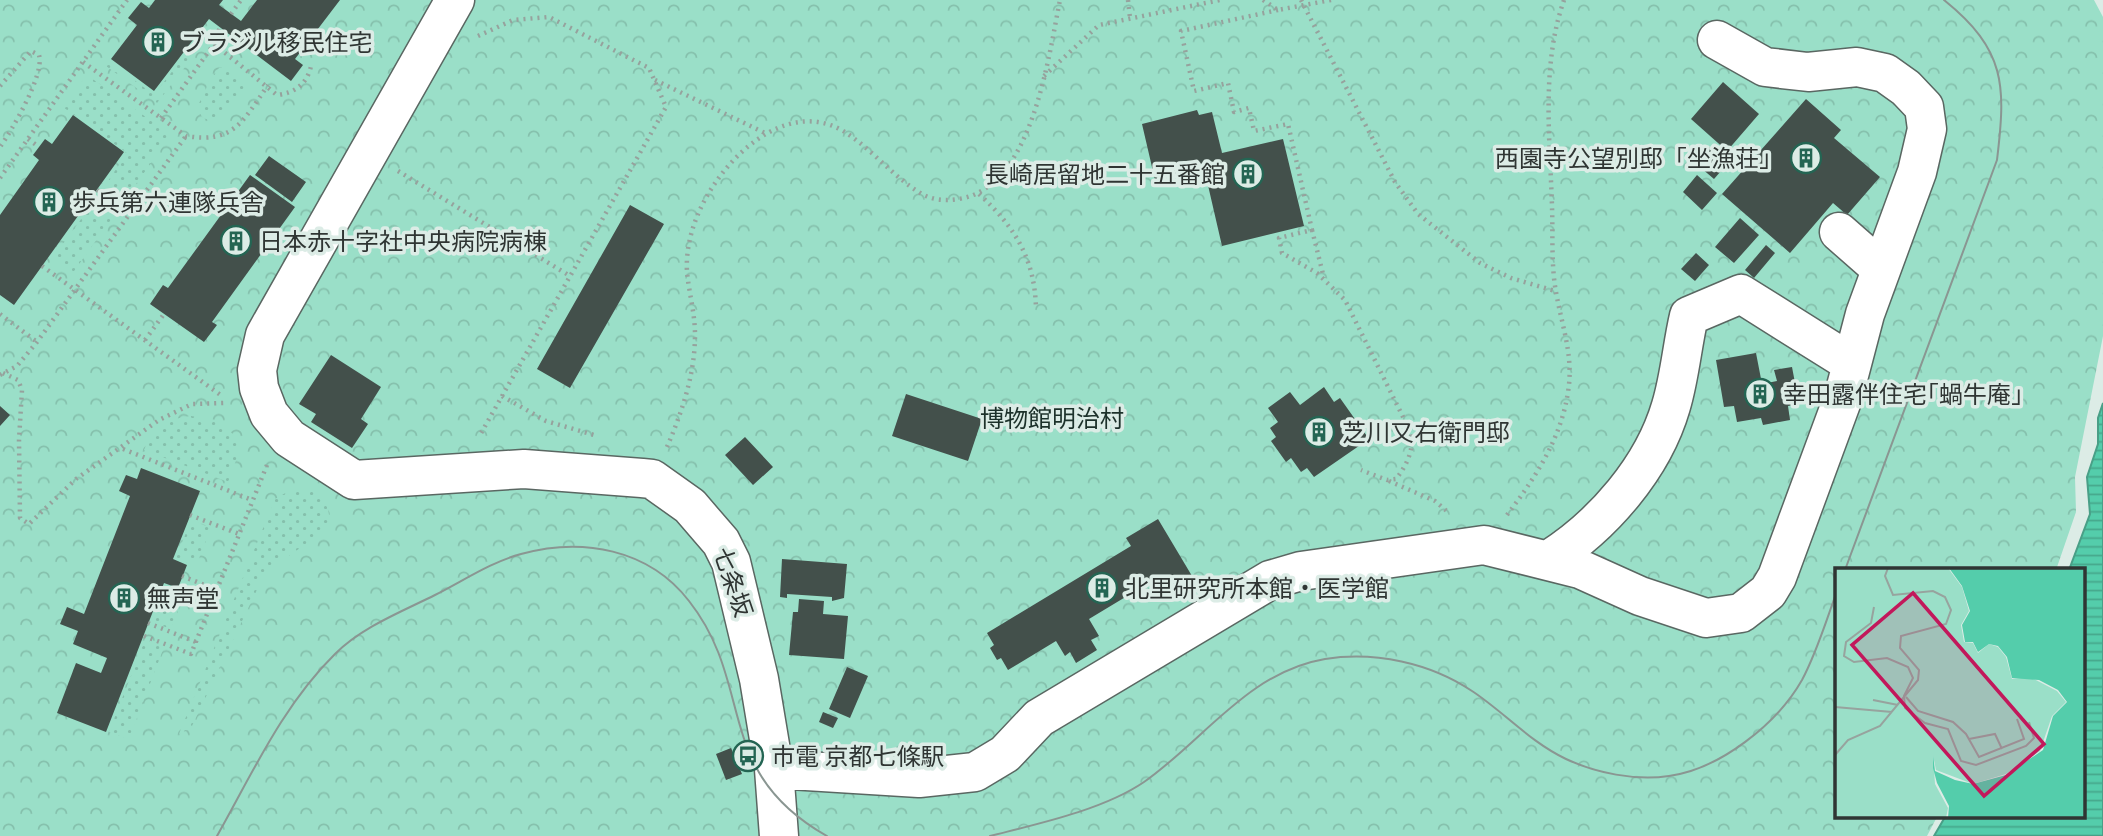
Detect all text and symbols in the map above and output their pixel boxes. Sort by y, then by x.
building icon: ブラジル移民住宅 [141,25,175,59]
place label: ブラジル移民住宅 [181,29,373,56]
building icon: 西園寺公望別邸「坐漁荘」 [1789,141,1823,175]
place label: 西園寺公望別邸「坐漁荘」 [1495,145,1783,172]
building icon: 長崎居留地二十五番館 [1231,157,1265,191]
place label: 長崎居留地二十五番館 [985,161,1225,188]
building icon: 歩兵第六連隊兵舎 [32,185,66,219]
place label: 歩兵第六連隊兵舎 [72,189,264,216]
building icon: 日本赤十字社中央病院病棟 [219,224,253,258]
place label: 日本赤十字社中央病院病棟 [259,228,547,255]
building icon: 幸田露伴住宅｢蝸牛庵｣ [1743,377,1777,411]
place label: 幸田露伴住宅｢蝸牛庵｣ [1783,381,2023,408]
park label: 博物館明治村 [980,405,1124,432]
building icon: 芝川又右衛門邸 [1302,415,1336,449]
place label: 芝川又右衛門邸 [1342,419,1510,446]
street label: 七条坂 [709,544,757,620]
inset map [1835,568,2086,818]
building icon: 北里研究所本館・医学館 [1085,571,1119,605]
place label: 北里研究所本館・医学館 [1125,575,1389,602]
building icon: 無声堂 [107,581,141,615]
place label: 無声堂 [147,585,219,612]
bus stop icon: 市電 京都七條駅 [731,739,765,773]
place label: 市電 京都七條駅 [771,743,945,770]

